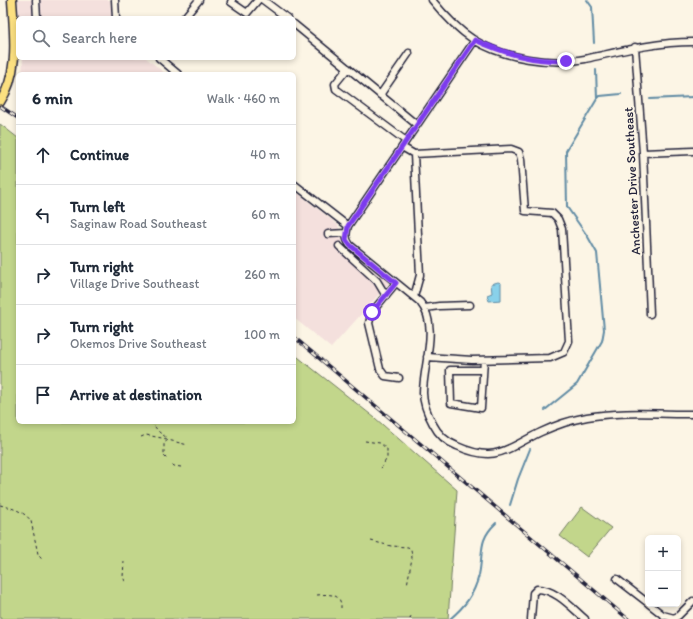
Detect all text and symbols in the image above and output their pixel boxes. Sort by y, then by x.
search box [16,16,296,60]
icon: search [30,27,52,49]
text: Search here [62,29,137,47]
route end [557,52,575,70]
text: 6 min [32,88,73,108]
text: Walk · 460 m [207,91,280,106]
street label: Anchester Drive Southeast [621,107,643,255]
icon: ahead [32,144,54,166]
text: Continue [70,146,129,164]
text: 40 m [250,147,280,162]
text: Turn left [70,198,125,216]
icon: left [32,204,54,226]
text: 60 m [251,207,280,222]
text: Saginaw Road Southeast [70,216,207,231]
text: Turn right [70,258,134,276]
icon: right [32,264,54,286]
text: 260 m [244,267,280,282]
text: Village Drive Southeast [70,276,199,291]
route start [363,303,381,321]
text: Turn right [70,318,134,336]
icon: right [32,324,54,346]
text: 100 m [244,327,280,342]
text: Okemos Drive Southeast [70,336,207,351]
icon: arrive [32,384,54,406]
text: Arrive at destination [70,386,202,404]
map controls [645,535,681,607]
button: + [645,535,681,571]
button: − [645,571,681,607]

